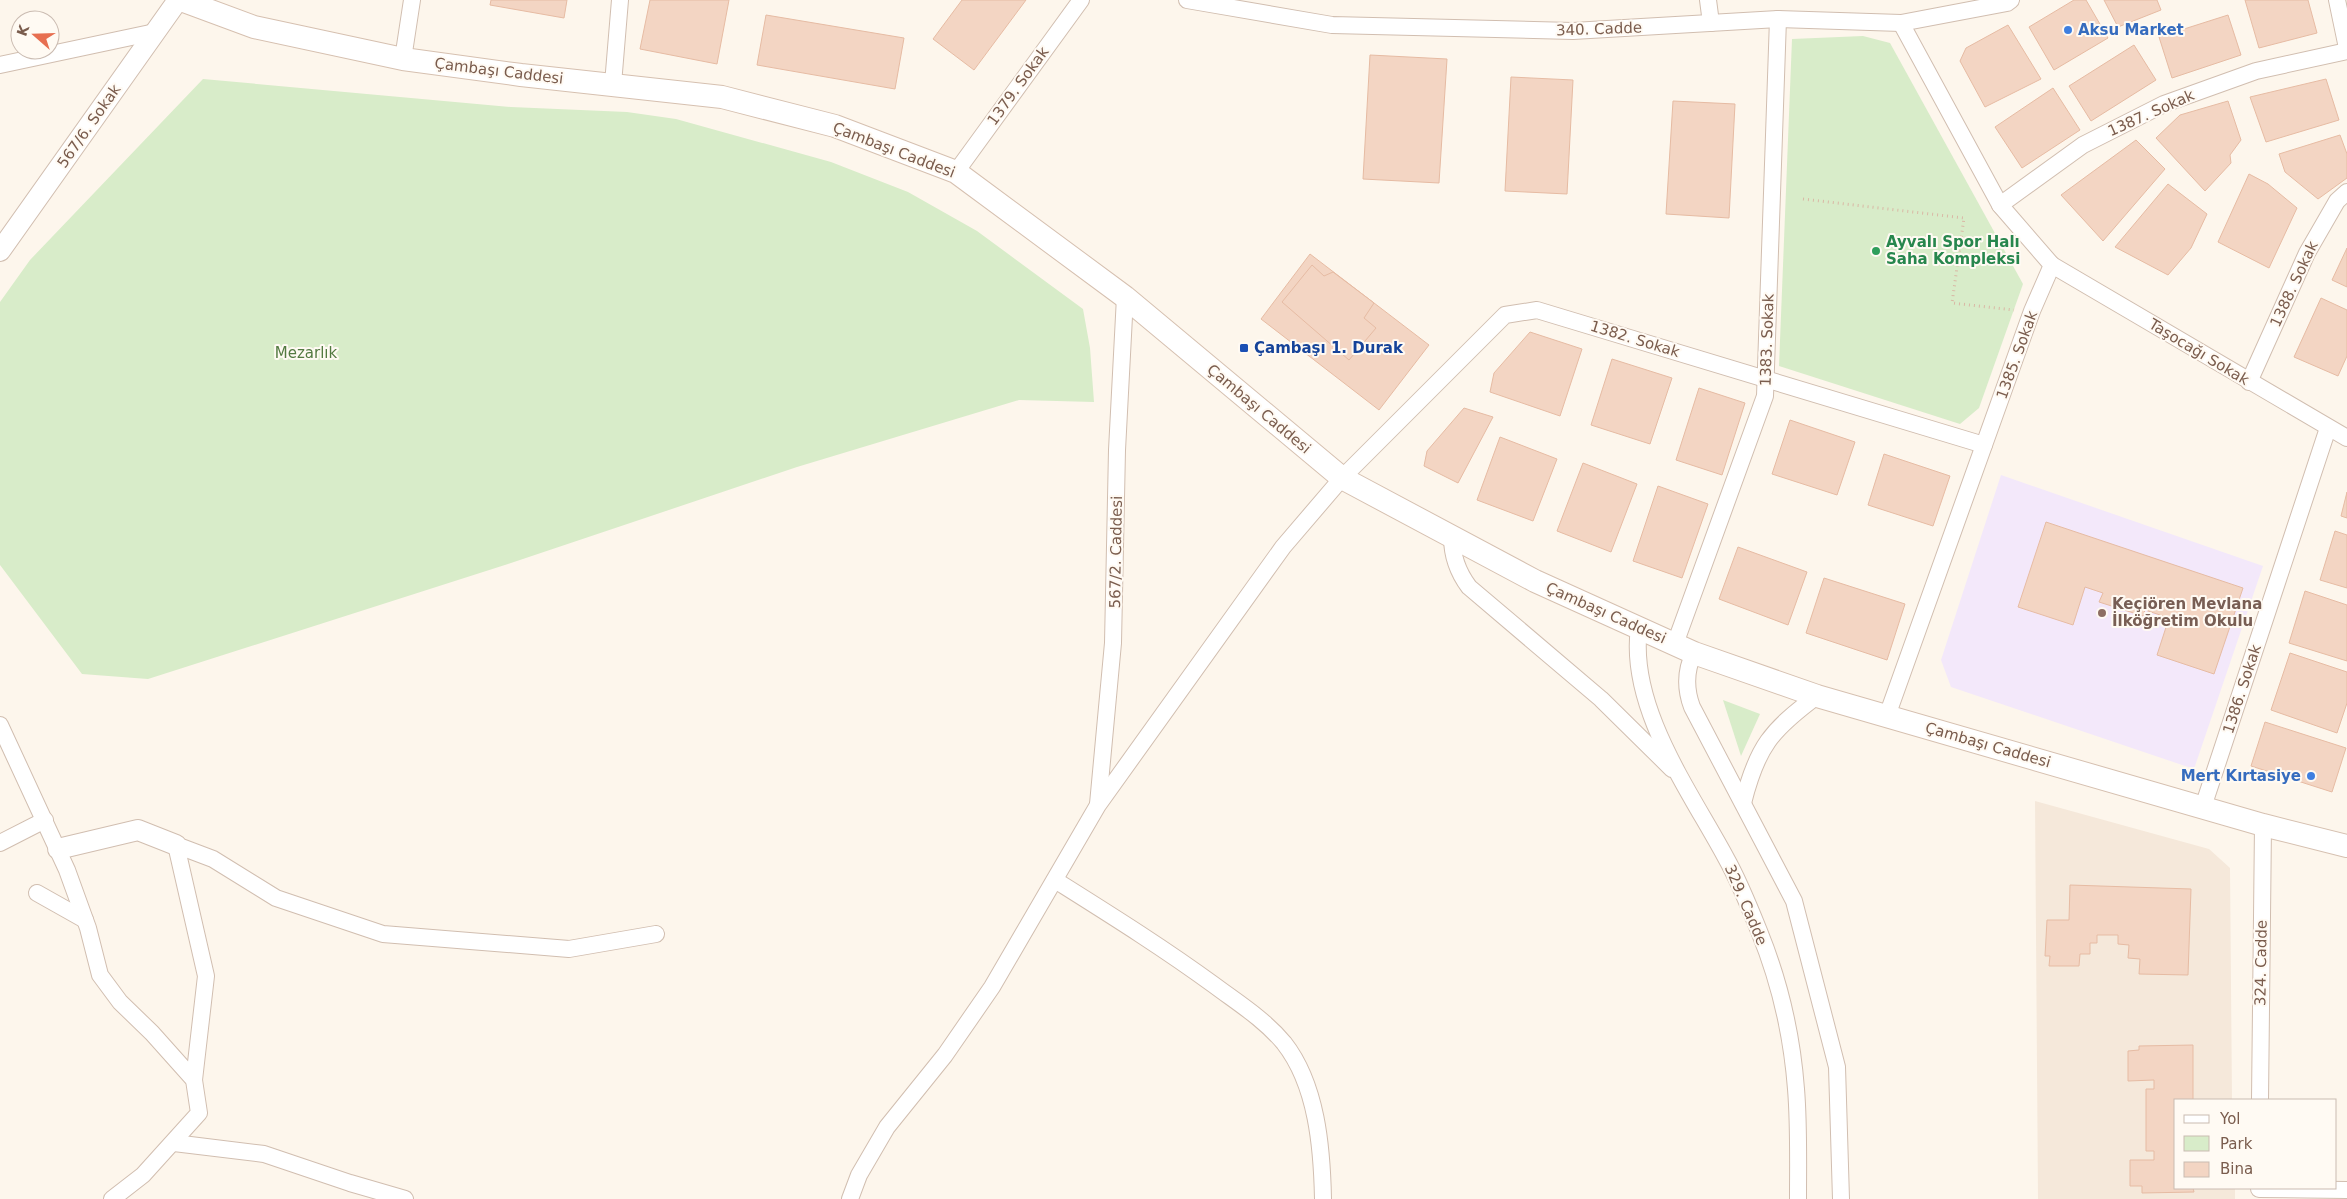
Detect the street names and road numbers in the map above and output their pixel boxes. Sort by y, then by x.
street label: 340. Cadde [1556,19,1642,39]
street label: 1379. Sokak [983,43,1053,129]
street label: Çambaşı Caddesi [434,54,564,88]
street label: 567/6. Sokak [54,81,125,171]
street label: 1387. Sokak [2105,86,2197,140]
street label: Çambaşı Caddesi [830,118,958,182]
street label: 1388. Sokak [2266,238,2322,330]
street label: 1383. Sokak [1756,293,1778,387]
street label: 1385. Sokak [1993,308,2041,402]
street label: Taşocağı Sokak [2145,314,2253,389]
street label: 1382. Sokak [1588,317,1682,361]
street label: Çambaşı Caddesi [1204,360,1314,458]
street label: 567/2. Caddesi [1106,496,1126,608]
street label: Çambaşı Caddesi [1543,578,1669,648]
street label: 1386. Sokak [2219,642,2265,736]
street label: Çambaşı Caddesi [1923,718,2053,772]
street label: 329. Cadde [1721,862,1771,948]
street label: 324. Cadde [2251,920,2271,1006]

